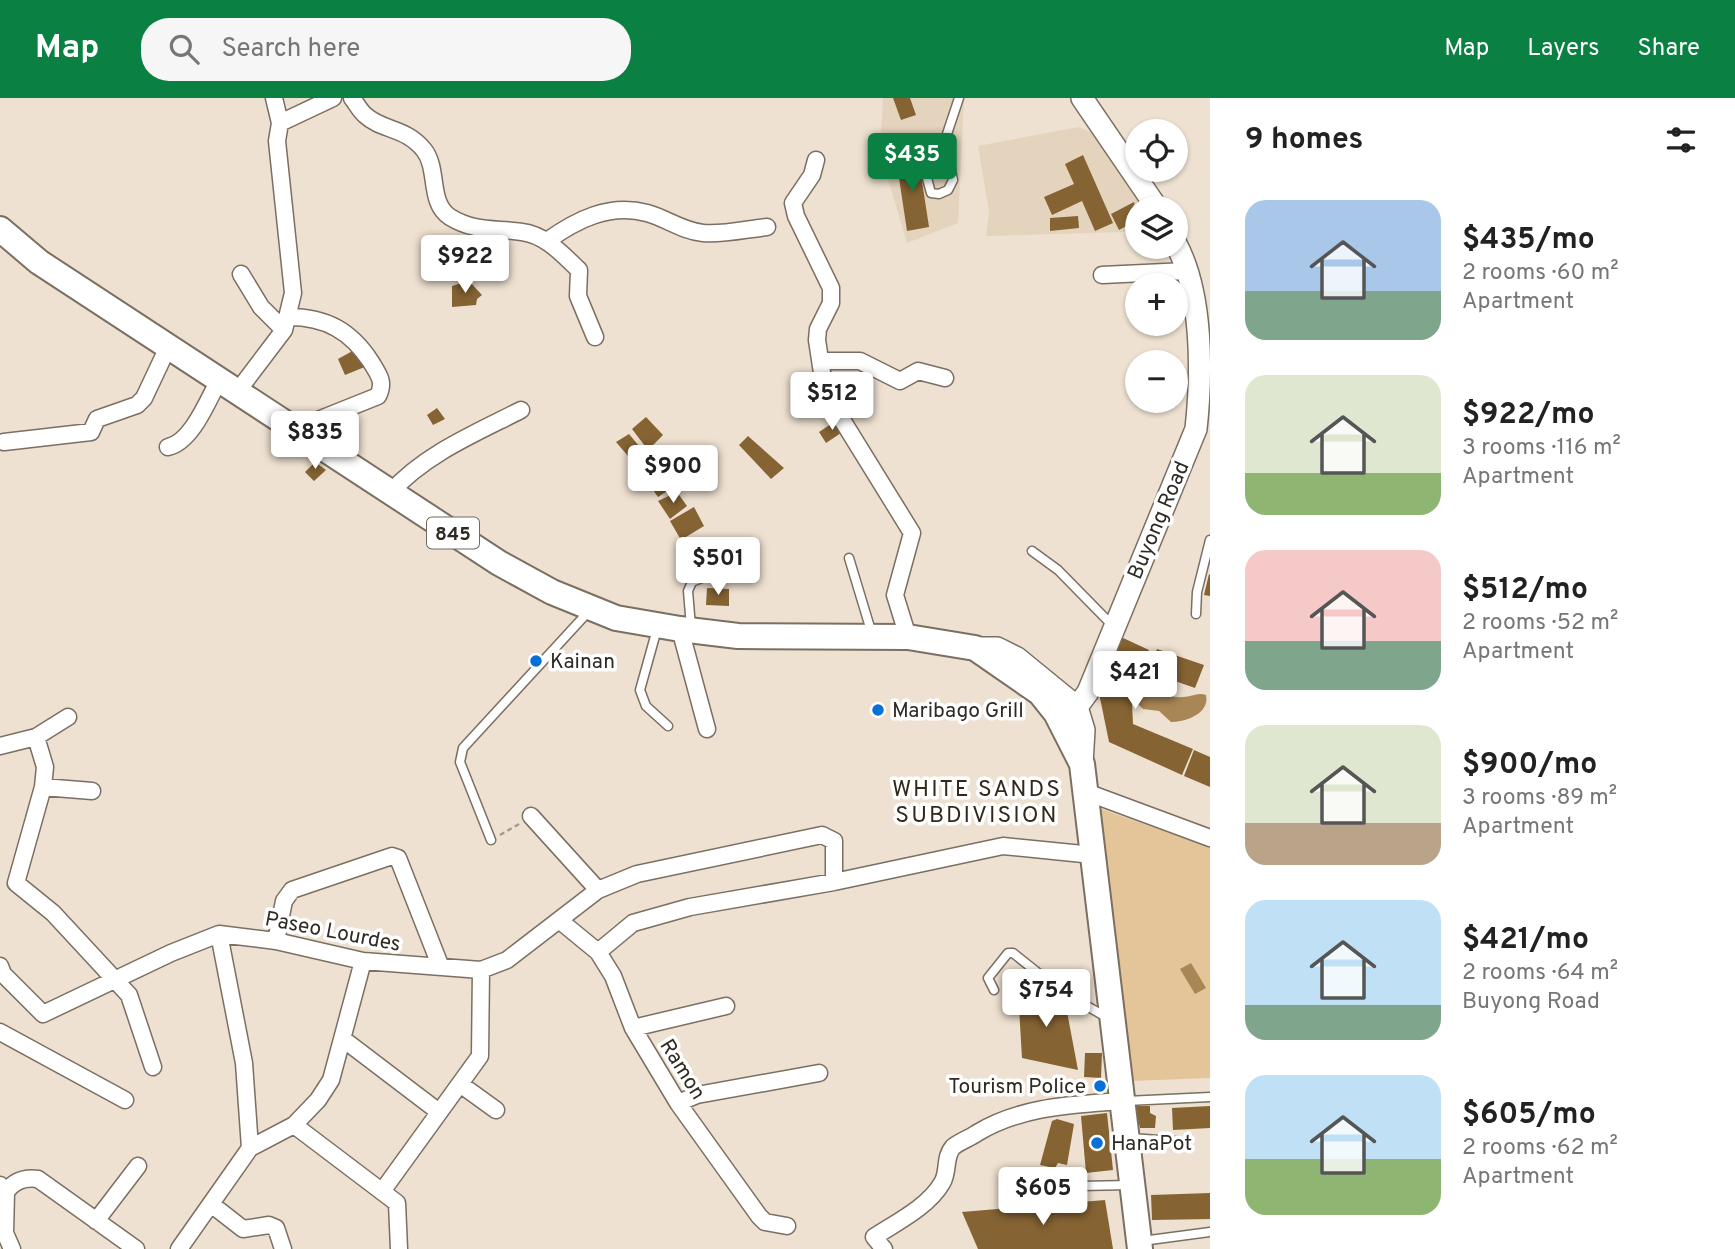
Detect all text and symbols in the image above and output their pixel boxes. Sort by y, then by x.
search box [141,18,631,81]
text: Map [35,28,99,70]
icon: search [165,30,203,68]
text: Search here [221,33,360,66]
text: Map [1444,34,1489,64]
text: Layers [1527,34,1599,64]
text: Share [1637,34,1700,64]
map controls [1125,119,1188,413]
button: locate [1125,119,1188,182]
icon: filters [1662,121,1700,159]
text: 9 homes [1245,122,1363,159]
pin: $435 [871,134,953,193]
text: $435 [884,141,940,170]
button: layers [1125,196,1188,259]
text: $435/mo [1462,222,1595,259]
icon: home [1301,228,1385,312]
pin: $922 [424,236,506,295]
text: $922 [437,243,493,272]
text: 2 rooms · 60 m² [1462,259,1619,288]
button: + [1125,273,1188,336]
text: Apartment [1462,288,1574,317]
button: − [1125,350,1188,413]
pin: $512 [791,372,873,432]
text: $512 [806,380,858,409]
text: $922/mo [1462,397,1594,434]
icon: home [1301,403,1385,487]
pin: $835 [274,412,356,471]
text: $835 [287,419,343,448]
text: 3 rooms · 116 m² [1462,434,1621,463]
pin: $900 [632,446,714,505]
text: $900 [644,453,702,482]
street label: Buyong Road [1122,457,1196,584]
text: Apartment [1462,463,1574,492]
road number: 845 [427,518,479,548]
pin: $501 [677,538,759,597]
text: $501 [692,545,744,574]
text: $512/mo [1462,572,1588,609]
icon: home [1301,578,1385,662]
text: 2 rooms · 52 m² [1462,609,1618,638]
text: Apartment [1462,638,1574,667]
place label: Kainan [550,649,615,676]
pin: $421 [1094,652,1176,711]
marker: Kainan [528,653,544,669]
text: $421 [1109,659,1161,688]
place label: Maribago Grill [892,698,1024,725]
marker: Maribago Grill [870,702,886,718]
text: $900/mo [1462,747,1597,784]
icon: home [1301,753,1385,837]
district label: WHITE SANDS SUBDIVISION [892,776,1062,831]
text: 3 rooms · 89 m² [1462,784,1617,813]
text: Apartment [1462,813,1574,842]
street label: Paseo Lourdes [263,906,403,959]
text: $421/mo [1462,922,1589,959]
icon: home [1301,928,1385,1012]
text: 2 rooms · 64 m² [1462,959,1618,988]
pin: $754 [1005,970,1087,1029]
text: $754 [1018,977,1074,1006]
text: Buyong Road [1462,988,1600,1017]
street label: Ramon [653,1034,711,1105]
place label: Tourism Police [948,1074,1086,1101]
marker: Tourism Police [1092,1078,1108,1094]
text: $605/mo [1462,1097,1596,1134]
icon: home [1301,1103,1385,1187]
place label: HanaPot [1111,1131,1192,1158]
text: 2 rooms · 62 m² [1462,1134,1618,1163]
marker: HanaPot [1089,1135,1105,1151]
text: Apartment [1462,1163,1574,1192]
pin: $605 [1002,1168,1084,1227]
text: $605 [1014,1175,1072,1204]

